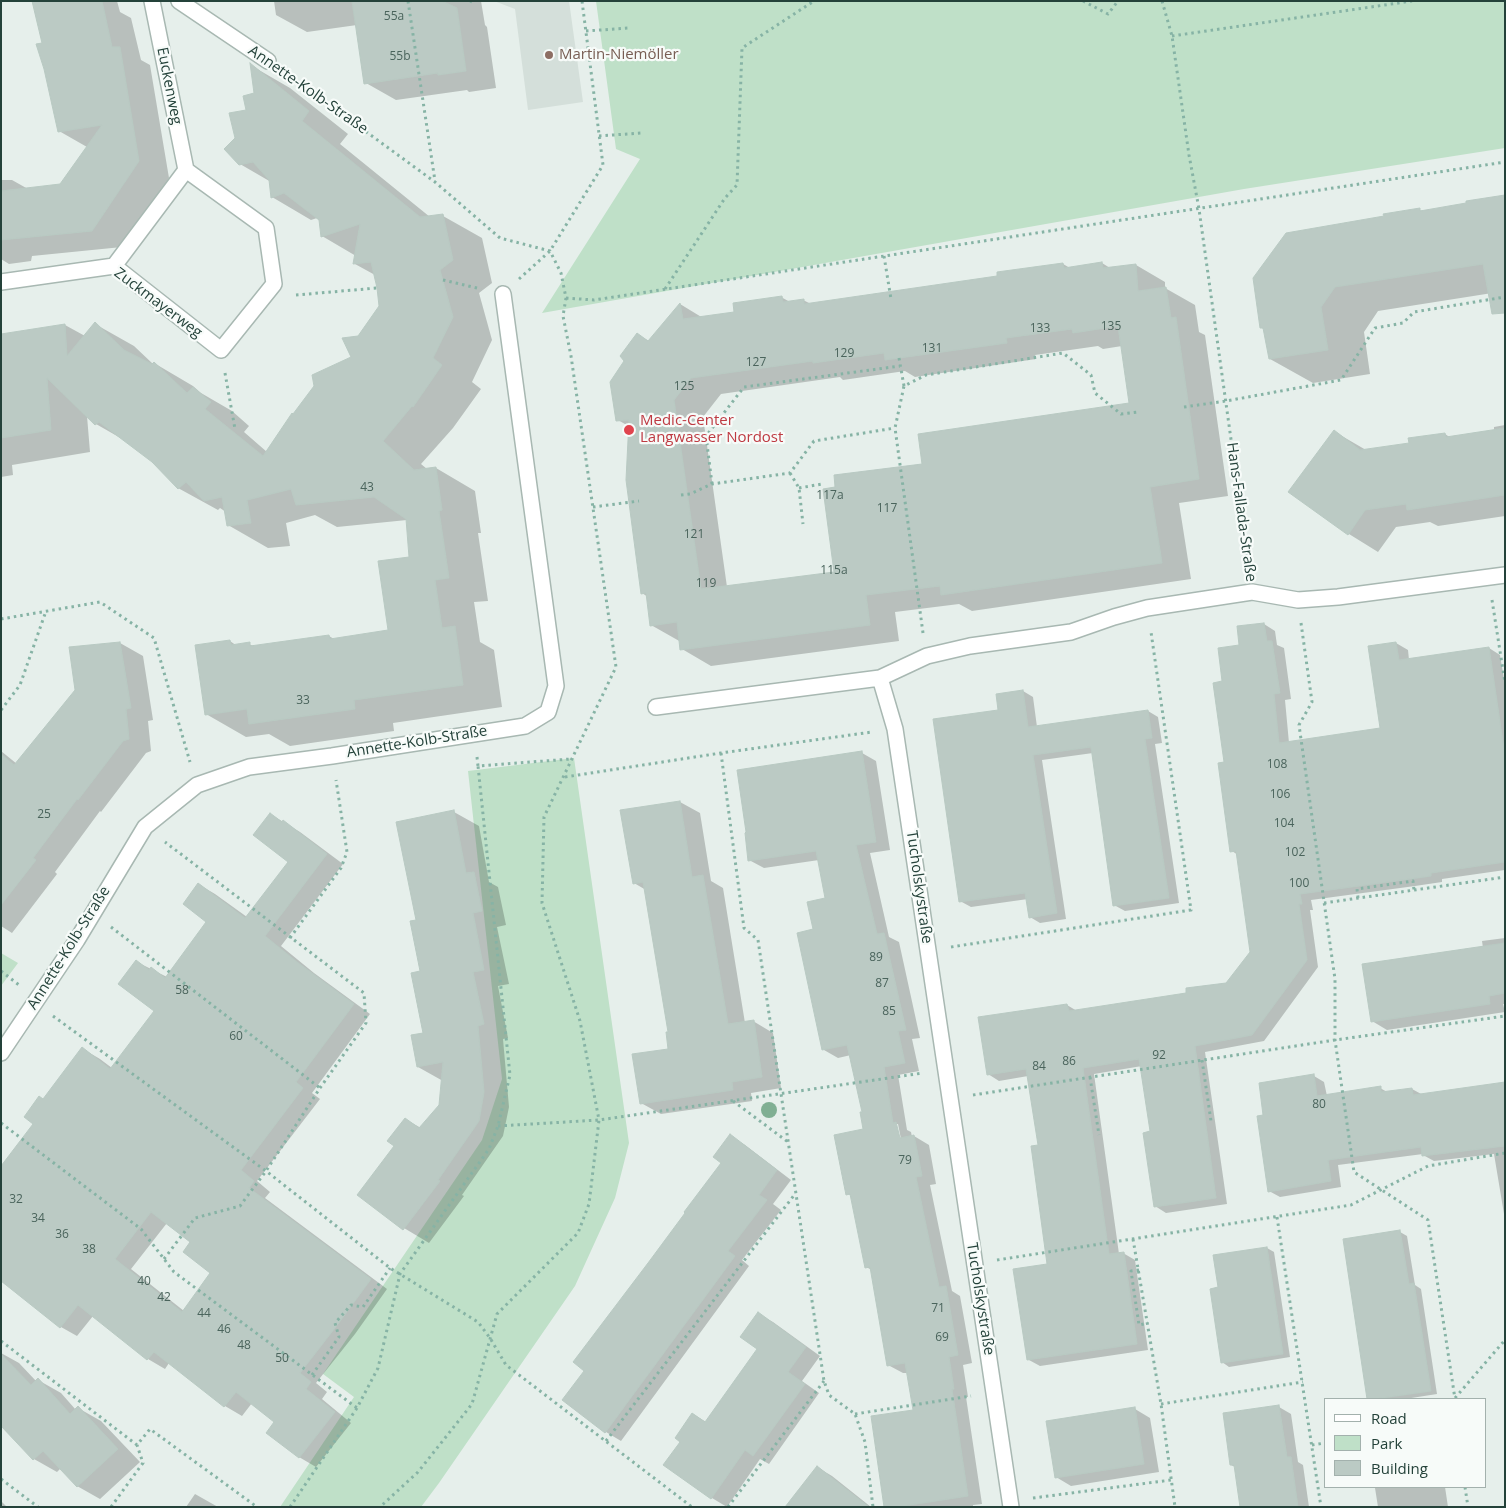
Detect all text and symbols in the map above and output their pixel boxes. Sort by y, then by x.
house number: 55a [384,10,404,24]
street label: Annette-Kolb-Straße [245,42,371,138]
street label: Euckenweg [153,46,185,126]
place label: Martin-Niemöller [559,46,679,64]
marker: Martin-Niemöller [543,49,555,61]
house number: 55b [389,50,411,64]
street label: Zuckmayerweg [111,264,205,342]
house number: 135 [1101,320,1121,334]
house number: 133 [1030,322,1050,336]
house number: 131 [922,342,942,356]
house number: 129 [834,347,854,361]
house number: 127 [746,356,766,370]
house number: 125 [674,380,694,394]
place label: Medic-Center Langwasser Nordost [640,412,783,447]
marker: Medic-Center Langwasser Nordost [622,423,636,437]
street label: Hans-Fallada-Straße [1222,441,1260,583]
house number: 43 [360,481,374,495]
house number: 117a [816,489,844,503]
house number: 117 [877,502,897,516]
house number: 121 [684,528,704,542]
house number: 115a [820,564,848,578]
house number: 119 [696,577,716,591]
house number: 33 [296,694,310,708]
street label: Annette-Kolb-Straße [345,722,489,762]
house number: 108 [1267,758,1287,772]
house number: 106 [1270,788,1290,802]
house number: 25 [37,808,51,822]
house number: 104 [1274,817,1294,831]
street label: Tucholskystraße [902,829,936,945]
house number: 102 [1285,846,1305,860]
house number: 100 [1289,877,1309,891]
street label: Annette-Kolb-Straße [24,883,114,1013]
house number: 89 [869,951,883,965]
house number: 87 [875,977,889,991]
house number: 58 [175,984,189,998]
house number: 85 [882,1005,896,1019]
house number: 60 [229,1030,243,1044]
house number: 92 [1152,1049,1166,1063]
house number: 86 [1062,1055,1076,1069]
house number: 84 [1032,1060,1046,1074]
house number: 80 [1312,1098,1326,1112]
house number: 79 [898,1154,912,1168]
house number: 32 [9,1193,23,1207]
house number: 34 [31,1212,45,1226]
house number: 36 [55,1228,69,1242]
street label: Tucholskystraße [962,1241,998,1357]
house number: 38 [82,1243,96,1257]
house number: 40 [137,1275,151,1289]
house number: 42 [157,1291,171,1305]
house number: 71 [931,1302,945,1316]
house number: 44 [197,1307,211,1321]
house number: 46 [217,1323,231,1337]
house number: 69 [935,1331,949,1345]
house number: 48 [237,1339,251,1353]
house number: 50 [275,1352,289,1366]
legend [1324,1398,1486,1488]
text: Road [1371,1408,1407,1428]
text: Park [1371,1433,1402,1453]
text: Building [1371,1458,1428,1478]

